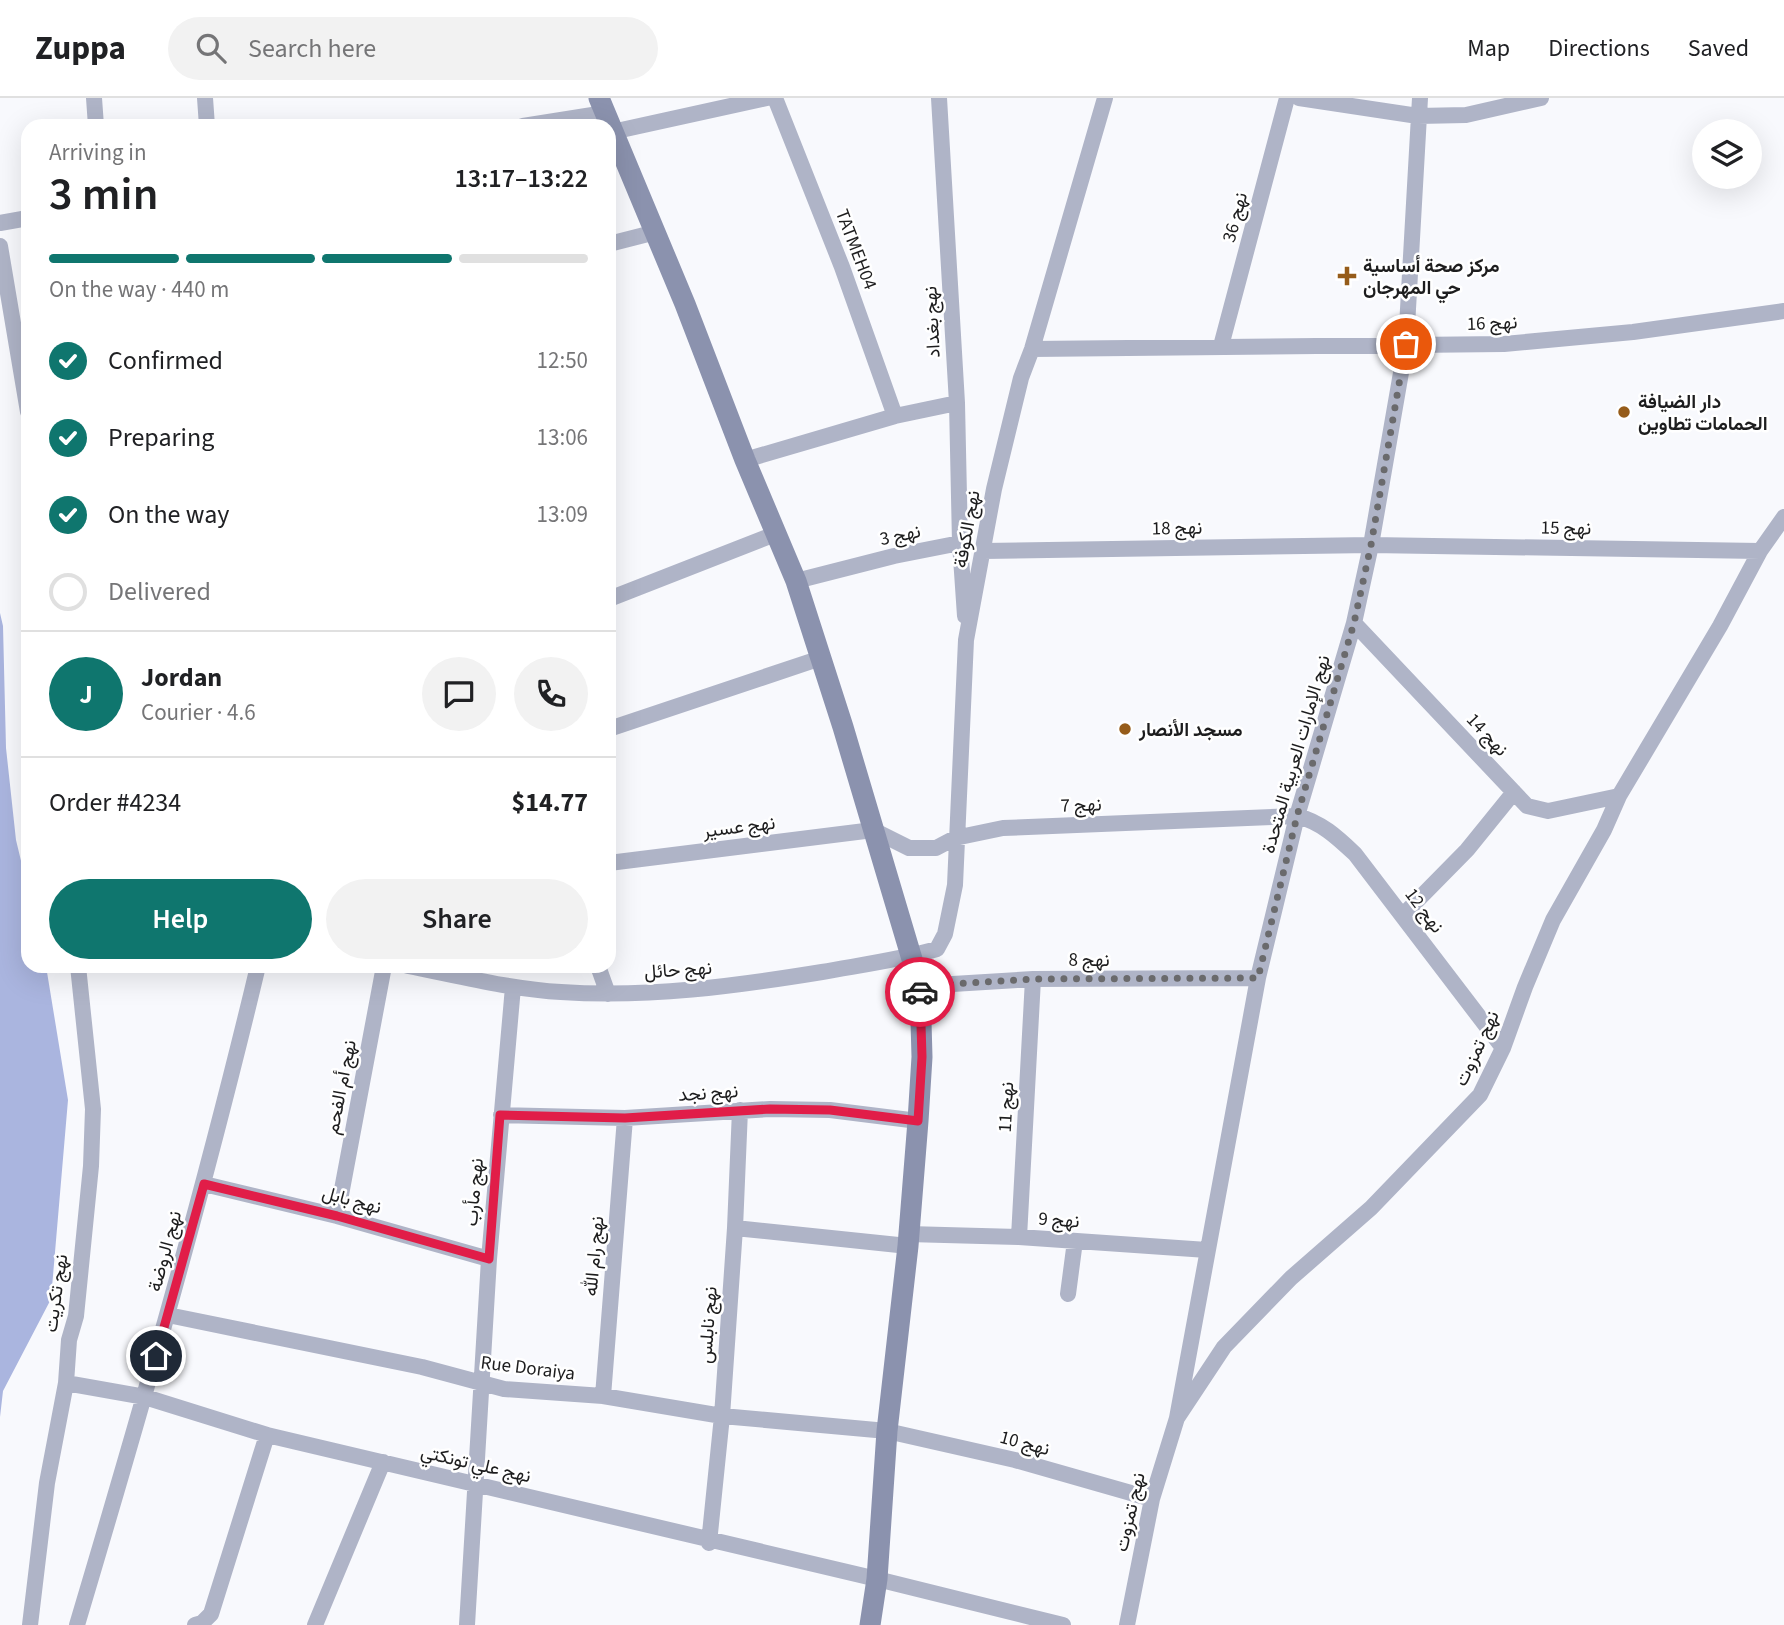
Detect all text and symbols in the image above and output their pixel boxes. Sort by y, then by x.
search box [168,17,658,80]
text: Zuppa [35,25,126,72]
icon: search [192,29,230,67]
text: Search here [248,30,376,67]
text: Map [1467,31,1510,66]
text: Directions [1548,31,1650,66]
text: Saved [1688,31,1749,66]
map controls [1692,119,1762,189]
button: layers [1692,119,1762,189]
text: Arriving in [49,136,147,169]
text: 13:17–13:22 [455,160,588,197]
text: 3 min [49,162,158,227]
street label: نهج 36 [1216,189,1255,245]
street label: TATMEH04 [828,205,883,294]
place label: مركز صحة أساسية حي المهرجان [1363,253,1499,304]
marker: مركز صحة أساسية حي المهرجان [1337,266,1357,286]
text: On the way · 440 m [49,273,229,306]
street label: نهج بغداد [917,285,948,359]
street label: نهج 16 [1466,309,1518,338]
pin [1376,314,1436,374]
icon: bag [1387,325,1425,363]
icon: check [49,342,87,380]
text: Confirmed [108,342,223,379]
text: 12:50 [537,344,588,377]
place label: دار الضيافة الحمامات تطاوين [1638,389,1768,438]
marker: دار الضيافة الحمامات تطاوين [1616,404,1632,420]
icon: check [49,419,87,457]
text: Preparing [108,419,214,456]
text: 13:06 [537,421,588,454]
street label: نهج الكوفة [947,488,988,570]
icon: check [49,496,87,534]
text: On the way [108,496,229,533]
text: 13:09 [537,498,588,531]
street label: نهج 18 [1151,515,1203,542]
street label: نهج 15 [1540,515,1592,542]
street label: نهج 3 [877,518,923,553]
text: Delivered [108,573,211,610]
street label: نهج الإمارات العربية المتحدة [1255,652,1338,857]
button: chat [422,657,496,731]
button: phone [514,657,588,731]
text: Jordan [141,659,222,696]
text: J [79,676,93,713]
text: Courier · 4.6 [141,696,256,729]
street label: نهج 14 [1460,707,1514,763]
place label: مسجد الأنصار [1138,717,1243,744]
marker: مسجد الأنصار [1117,721,1133,737]
text: Order #4234 [49,784,181,821]
text: $14.77 [512,784,588,821]
street label: نهج 7 [1060,791,1102,820]
street label: نهج عسير [701,810,777,845]
button: Help [49,879,312,959]
button: Share [326,879,588,959]
street label: نهج 12 [1398,883,1450,939]
street label: نهج 8 [1068,947,1110,974]
street label: نهج حائل [643,955,713,986]
courier [885,957,955,1027]
icon: car [901,973,939,1011]
street label: نهج تمزوت [1448,1006,1507,1091]
street label: نهج أم الفحم [319,1038,364,1137]
street label: نهج نجد [677,1078,739,1109]
street label: نهج 11 [992,1081,1021,1133]
street label: نهج مأرب [458,1157,491,1227]
street label: نهج بابل [319,1180,384,1221]
street label: نهج 9 [1037,1206,1080,1235]
street label: نهج الروضة [142,1208,189,1295]
street label: نهج رام الله [578,1215,611,1297]
street label: نهج تكريت [38,1252,75,1334]
street label: نهج نابلس [692,1286,725,1365]
pin [126,1326,186,1386]
icon: home [137,1337,175,1375]
street label: Rue Doraiya [479,1349,577,1388]
street label: نهج 10 [997,1424,1053,1463]
street label: نهج علي تونكتي [418,1439,533,1491]
street label: نهج تمزوت [1108,1470,1153,1555]

